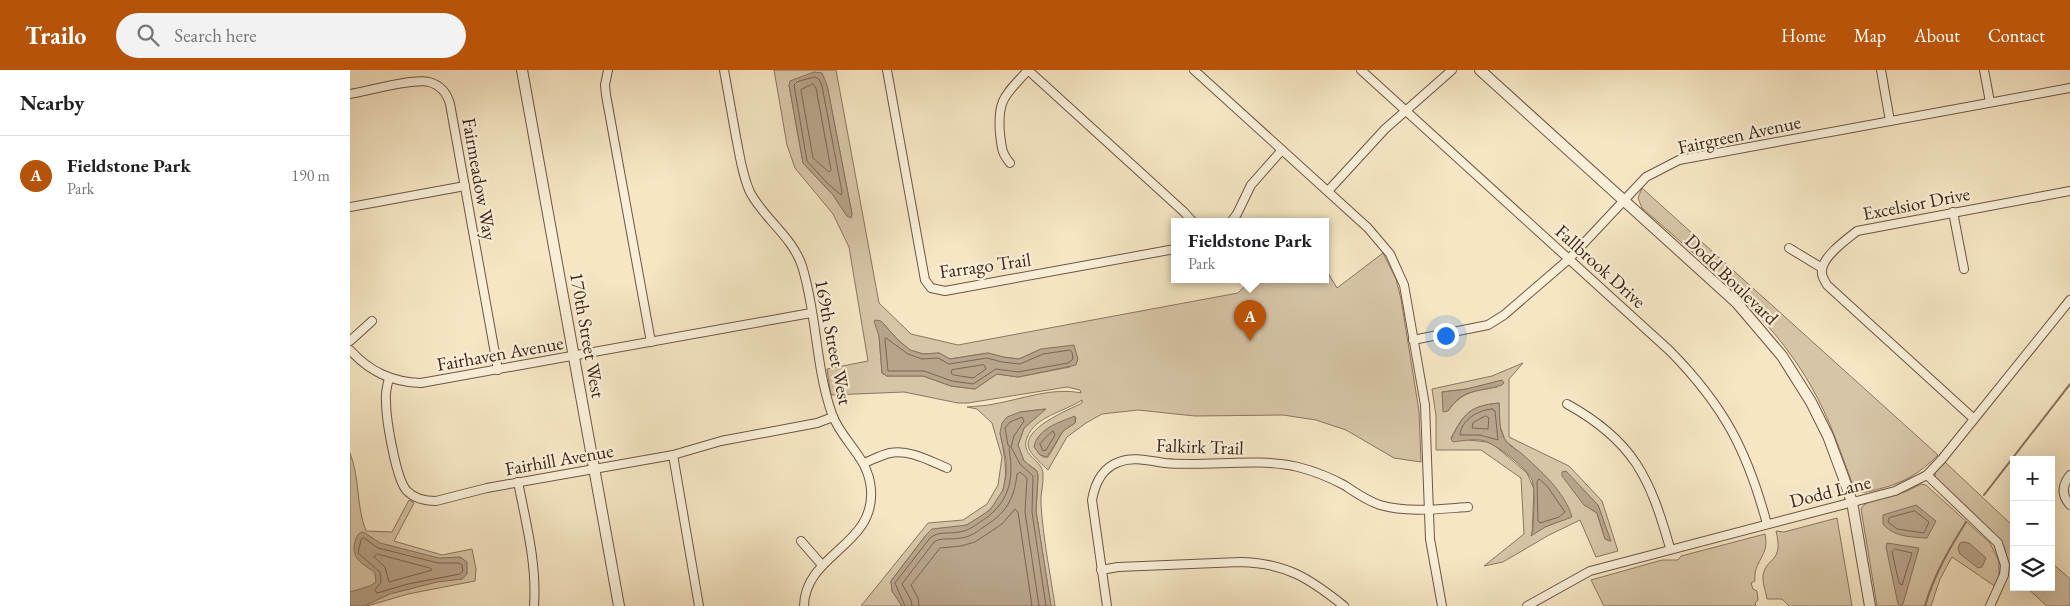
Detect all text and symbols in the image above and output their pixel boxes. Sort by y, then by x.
search box [116,13,466,58]
text: Trailo [25,20,86,51]
icon: search [134,21,162,49]
text: Search here [174,23,257,48]
text: Home [1781,24,1826,47]
text: Map [1854,24,1886,47]
text: About [1914,24,1960,47]
text: Contact [1988,24,2045,47]
text: Nearby [20,89,84,116]
street label: Fairgreen Avenue [1675,109,1803,160]
street label: Fairmeadow Way [456,116,503,243]
text: Fieldstone Park [67,153,191,178]
text: A [30,165,42,186]
text: 190 m [291,165,330,186]
text: Park [67,178,94,199]
street label: Excelsior Drive [1860,181,1972,226]
popup [1171,218,1329,283]
street label: Fallbrook Drive [1550,219,1651,314]
text: Fieldstone Park [1188,228,1312,253]
street label: Dodd Boulevard [1679,228,1784,331]
street label: Farrago Trail [938,247,1033,284]
text: Park [1188,253,1215,274]
street label: 170th Street West [564,270,611,400]
street label: 169th Street West [809,277,858,407]
pin: A [1234,300,1266,341]
your location [1433,323,1459,349]
street label: Fairhaven Avenue [435,330,565,377]
street label: Falkirk Trail [1156,432,1245,461]
street label: Fairhill Avenue [503,438,615,481]
map controls [2010,456,2055,591]
button: + [2010,456,2055,501]
street label: Dodd Lane [1787,469,1873,514]
button: − [2010,501,2055,546]
button: layers [2010,546,2055,591]

